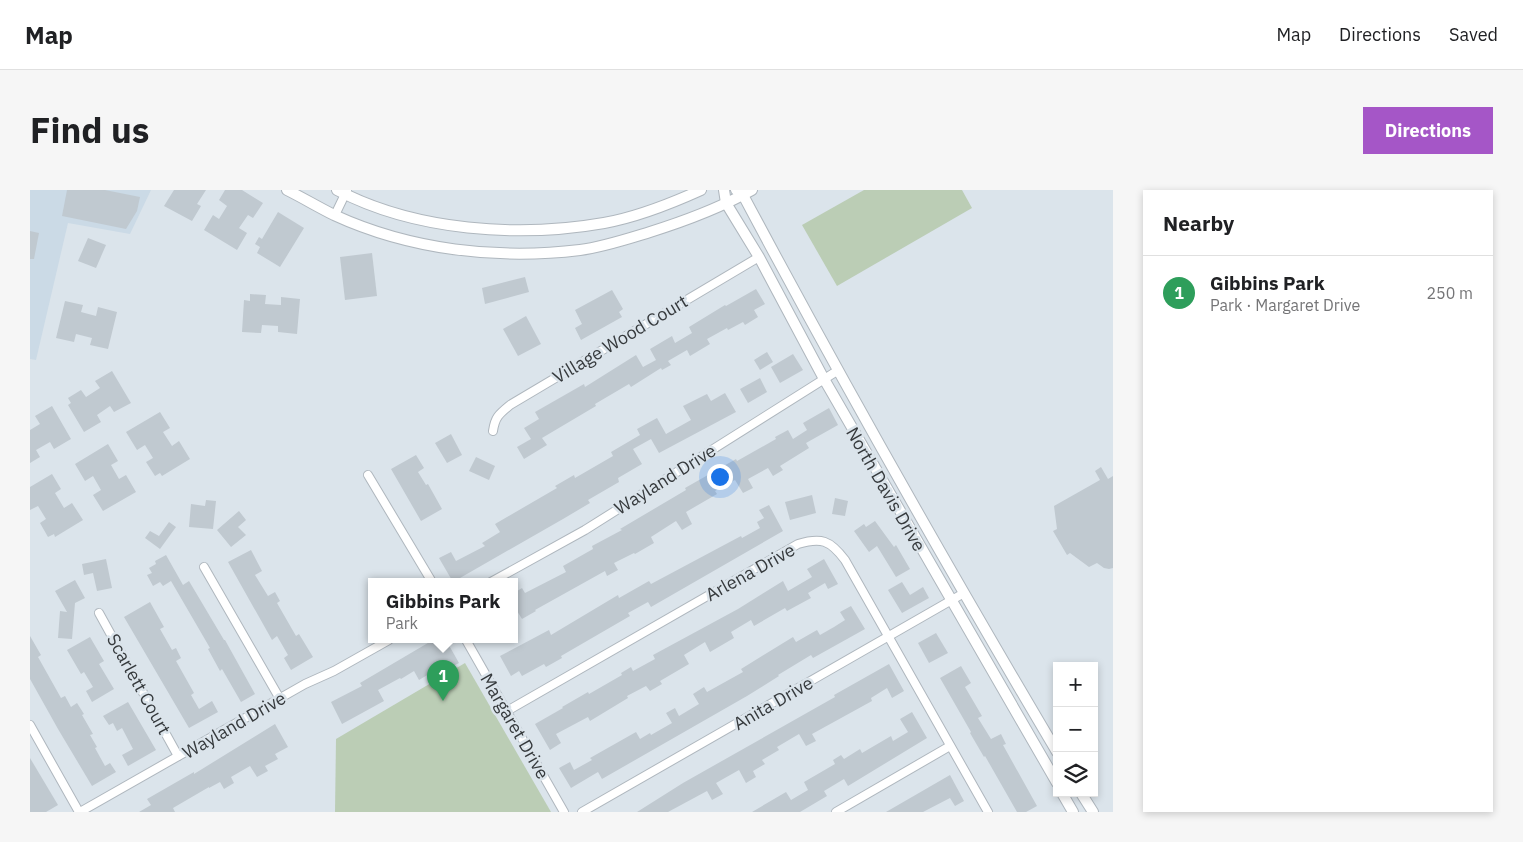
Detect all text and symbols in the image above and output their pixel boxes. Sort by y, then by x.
text: Map [25,19,73,51]
text: Map [1276,23,1311,46]
text: Directions [1339,23,1421,46]
text: Saved [1449,23,1498,46]
text: Find us [30,107,149,153]
button: Directions [1363,107,1493,154]
text: Nearby [1163,209,1234,237]
text: Gibbins Park [1210,271,1325,295]
text: 1 [1174,283,1184,303]
text: 250 m [1426,283,1473,303]
street label: Village Wood Court [548,290,692,388]
text: Park · Margaret Drive [1210,295,1360,315]
street label: North Davis Drive [841,423,931,555]
street label: Wayland Drive [610,439,720,519]
your location [707,464,733,490]
street label: Arlena Drive [701,538,799,606]
popup [368,578,518,643]
text: Gibbins Park [386,589,500,613]
text: Park [386,613,418,633]
street label: Scarlett Court [102,630,176,738]
pin: 1 [427,660,459,701]
map controls [1053,662,1098,797]
button: + [1053,662,1098,707]
street label: Margaret Drive [475,669,555,783]
street label: Anita Drive [729,671,817,735]
street label: Wayland Drive [178,686,290,764]
button: − [1053,707,1098,752]
button: layers [1053,752,1098,797]

